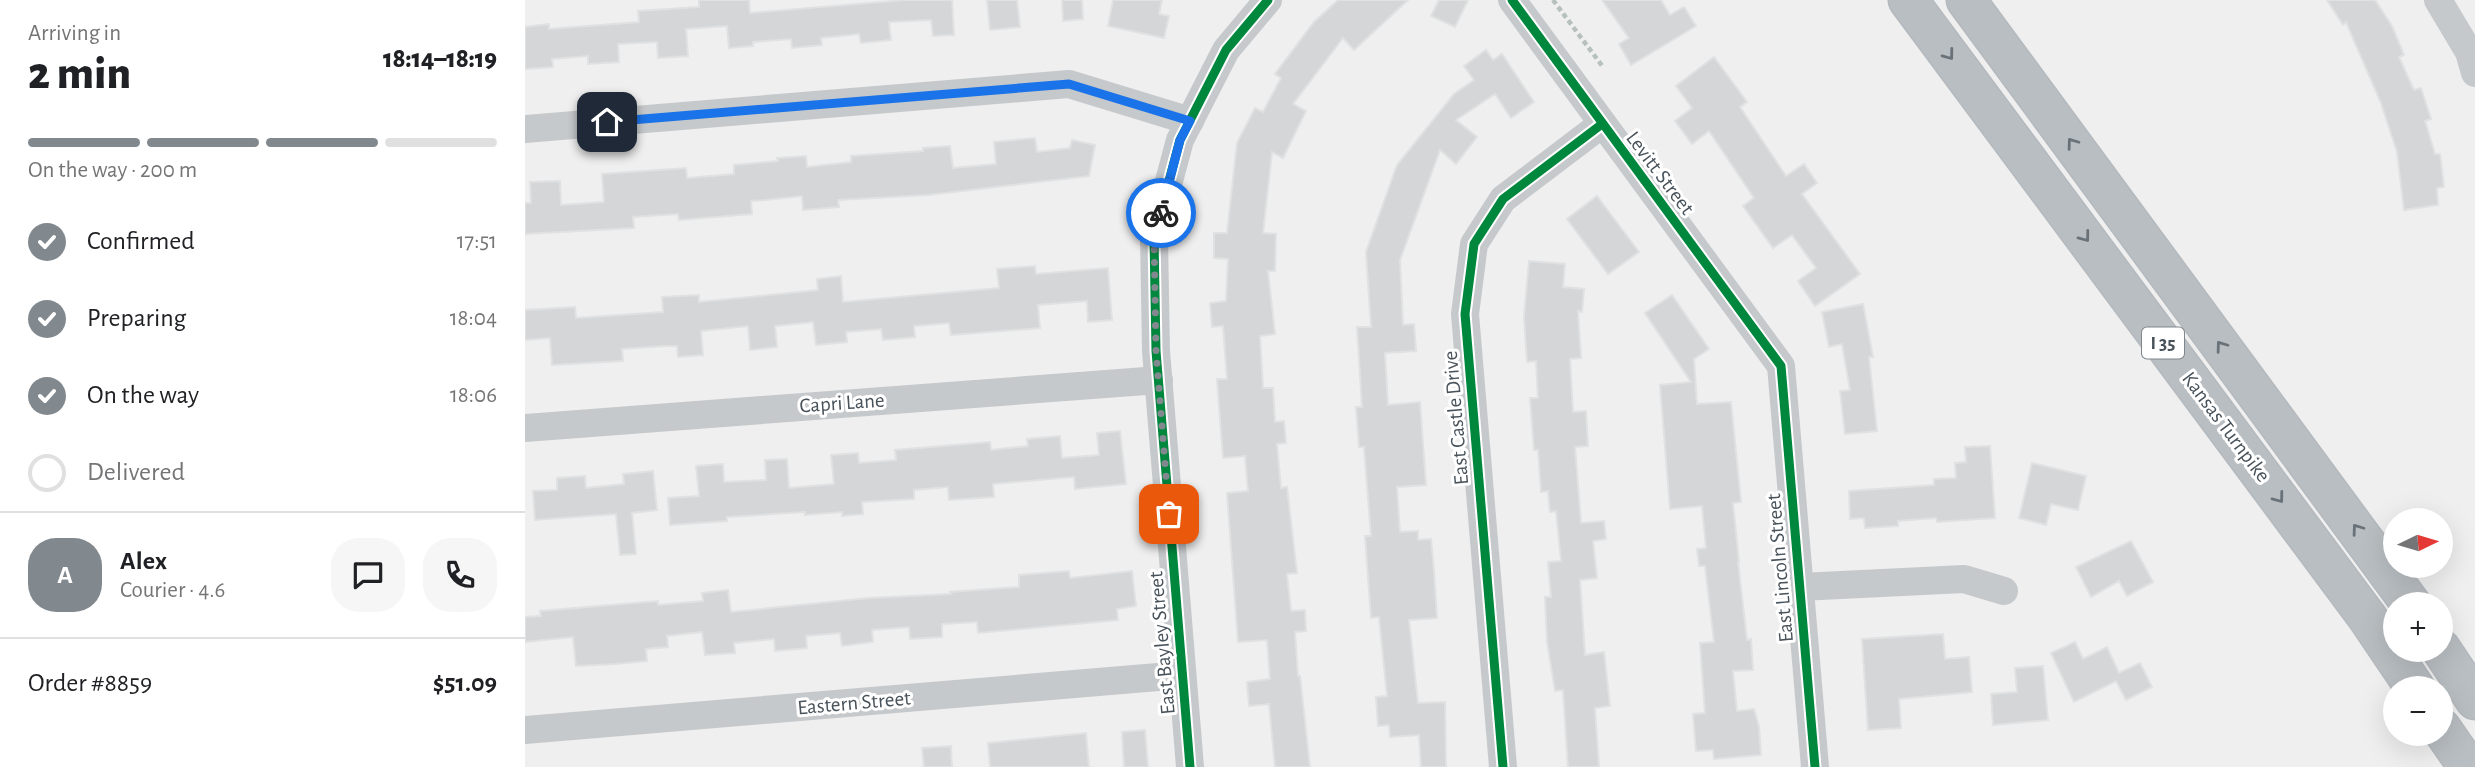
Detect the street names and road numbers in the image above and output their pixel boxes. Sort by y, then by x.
street label: Levitt Street [1622,127,1698,219]
road number: I 35 [2142,328,2184,358]
street label: East Castle Drive [1440,350,1472,486]
street label: Kansas Turnpike [2178,368,2274,486]
street label: Capri Lane [799,390,885,416]
street label: East Lincoln Street [1763,492,1797,643]
street label: East Bayley Street [1145,570,1179,716]
street label: Eastern Street [796,688,912,718]

